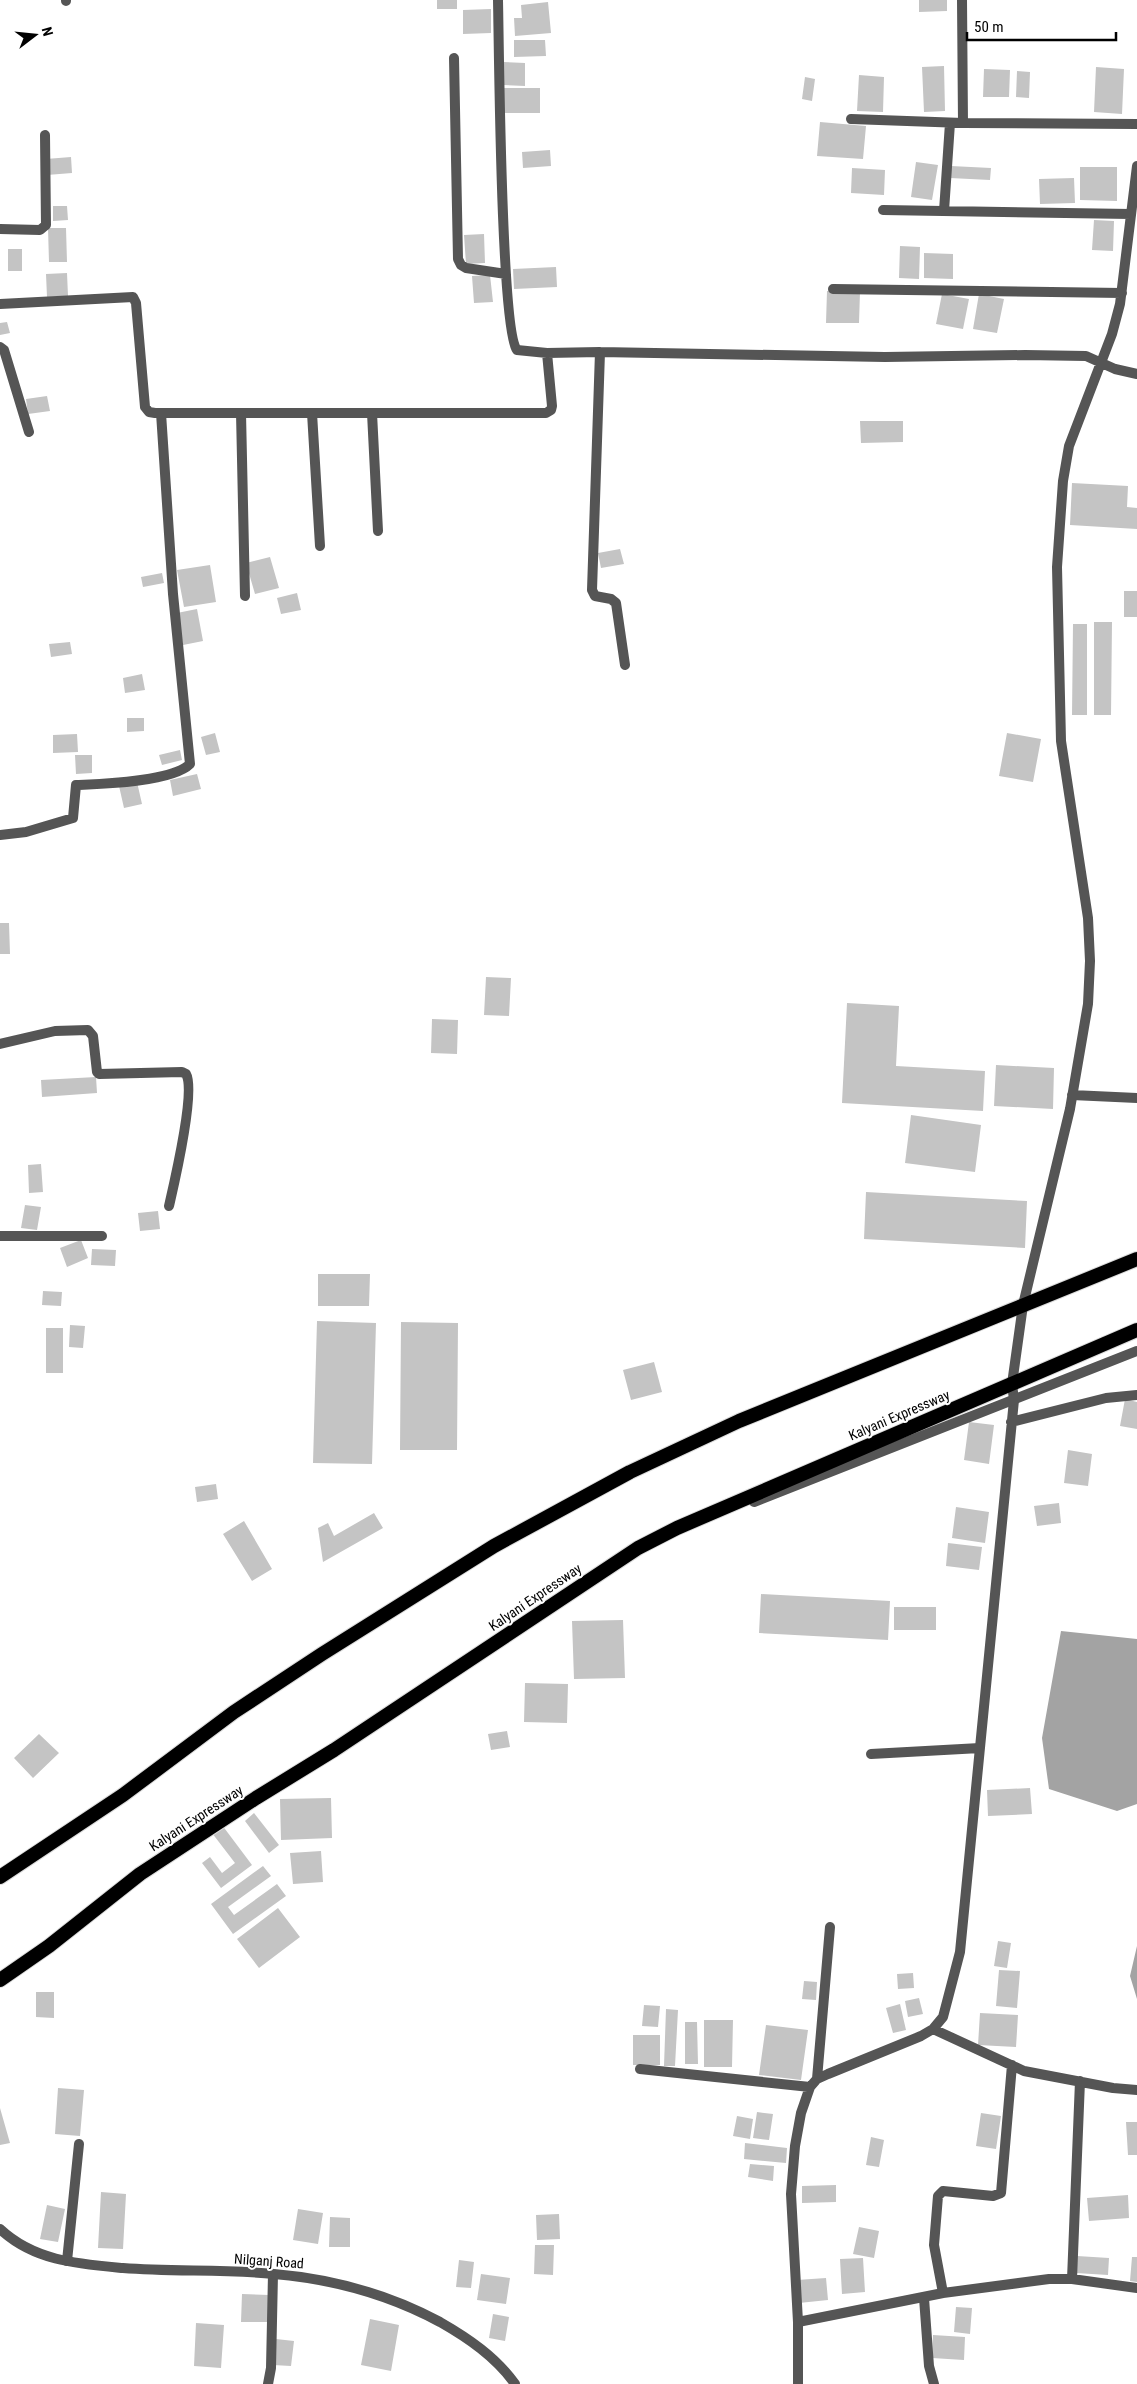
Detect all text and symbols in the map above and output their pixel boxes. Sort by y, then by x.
north arrow [10,10,60,60]
scale bar [967,10,1116,42]
text: 50 m [974,18,1004,36]
text: N [39,25,56,38]
street label: Kalyani Expressway [846,1386,952,1444]
street label: Kalyani Expressway [486,1560,584,1634]
street label: Kalyani Expressway [146,1782,246,1854]
street label: Nilganj Road [234,2251,304,2271]

